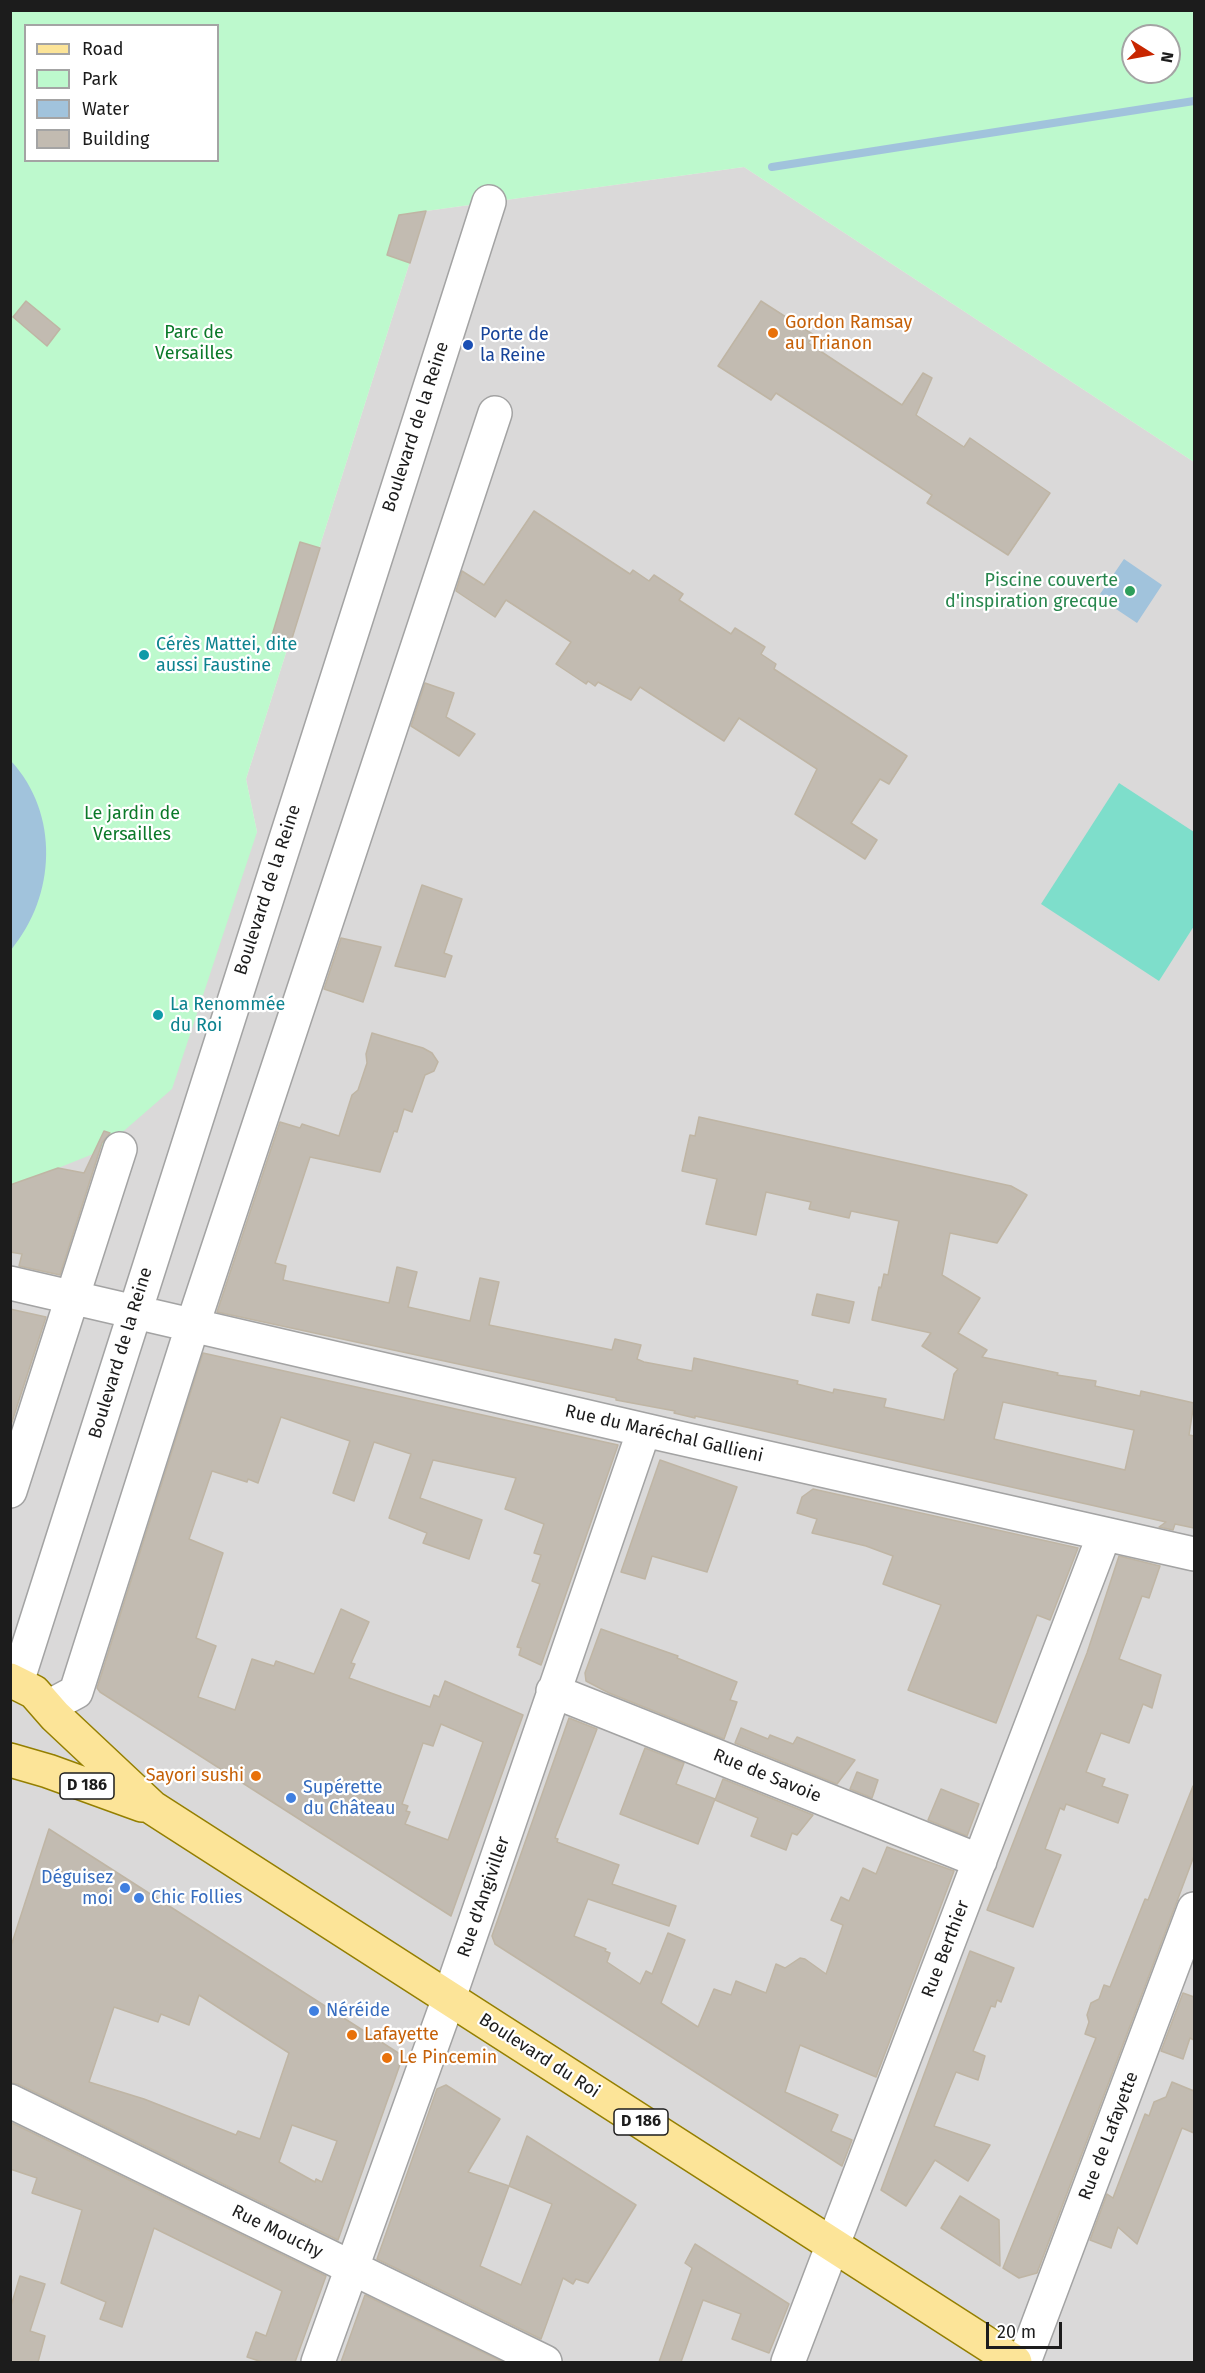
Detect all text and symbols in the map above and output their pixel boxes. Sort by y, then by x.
legend [24,24,219,162]
north arrow [1121,24,1181,84]
text: Road [82,38,124,60]
text: N [1157,50,1178,64]
text: Park [82,68,117,90]
text: Water [82,98,129,120]
text: Building [82,128,149,150]
place label: Gordon Ramsay au Trianon [785,312,912,354]
park label: Parc de Versailles [155,322,233,364]
place label: Porte de la Reine [480,324,549,366]
marker: Gordon Ramsay au Trianon [766,326,780,340]
marker: Porte de la Reine [461,338,475,352]
street label: Boulevard de la Reine [378,339,454,515]
place label: Piscine couverte d'inspiration grecque [945,570,1118,612]
marker: Piscine couverte d'inspiration grecque [1123,584,1137,598]
place label: Cérès Mattei, dite aussi Faustine [156,634,297,676]
marker: Cérès Mattei, dite aussi Faustine [137,648,151,662]
street label: Boulevard de la Reine [230,802,306,978]
park label: Le jardin de Versailles [84,803,180,846]
place label: La Renommée du Roi [170,994,285,1036]
marker: La Renommée du Roi [151,1008,165,1022]
street label: Boulevard de la Reine [85,1265,157,1441]
street label: Rue du Maréchal Gallieni [563,1401,765,1467]
street label: Rue de Savoie [710,1744,824,1808]
place label: Sayori sushi [146,1765,244,1787]
marker: Sayori sushi [249,1769,263,1783]
road number: D 186 [60,1773,114,1799]
place label: Supérette du Château [303,1777,395,1820]
marker: Supérette du Château [284,1791,298,1805]
street label: Rue d'Angiviller [453,1834,515,1960]
place label: Déguisez moi [41,1867,113,1910]
marker: Déguisez moi [118,1881,132,1895]
place label: Chic Follies [151,1887,242,1909]
marker: Chic Follies [132,1891,146,1905]
street label: Rue Berthier [918,1897,974,2001]
place label: Néréide [326,2000,390,2022]
marker: Néréide [307,2004,321,2018]
street label: Boulevard du Roi [475,2009,603,2103]
place label: Lafayette [364,2024,439,2046]
marker: Lafayette [345,2028,359,2042]
place label: Le Pincemin [399,2047,497,2069]
marker: Le Pincemin [380,2051,394,2065]
street label: Rue de Lafayette [1075,2069,1143,2203]
road number: D 186 [614,2109,668,2135]
street label: Rue Mouchy [228,2201,326,2263]
scale bar [989,2310,1066,2348]
text: 20 m [997,2321,1036,2343]

